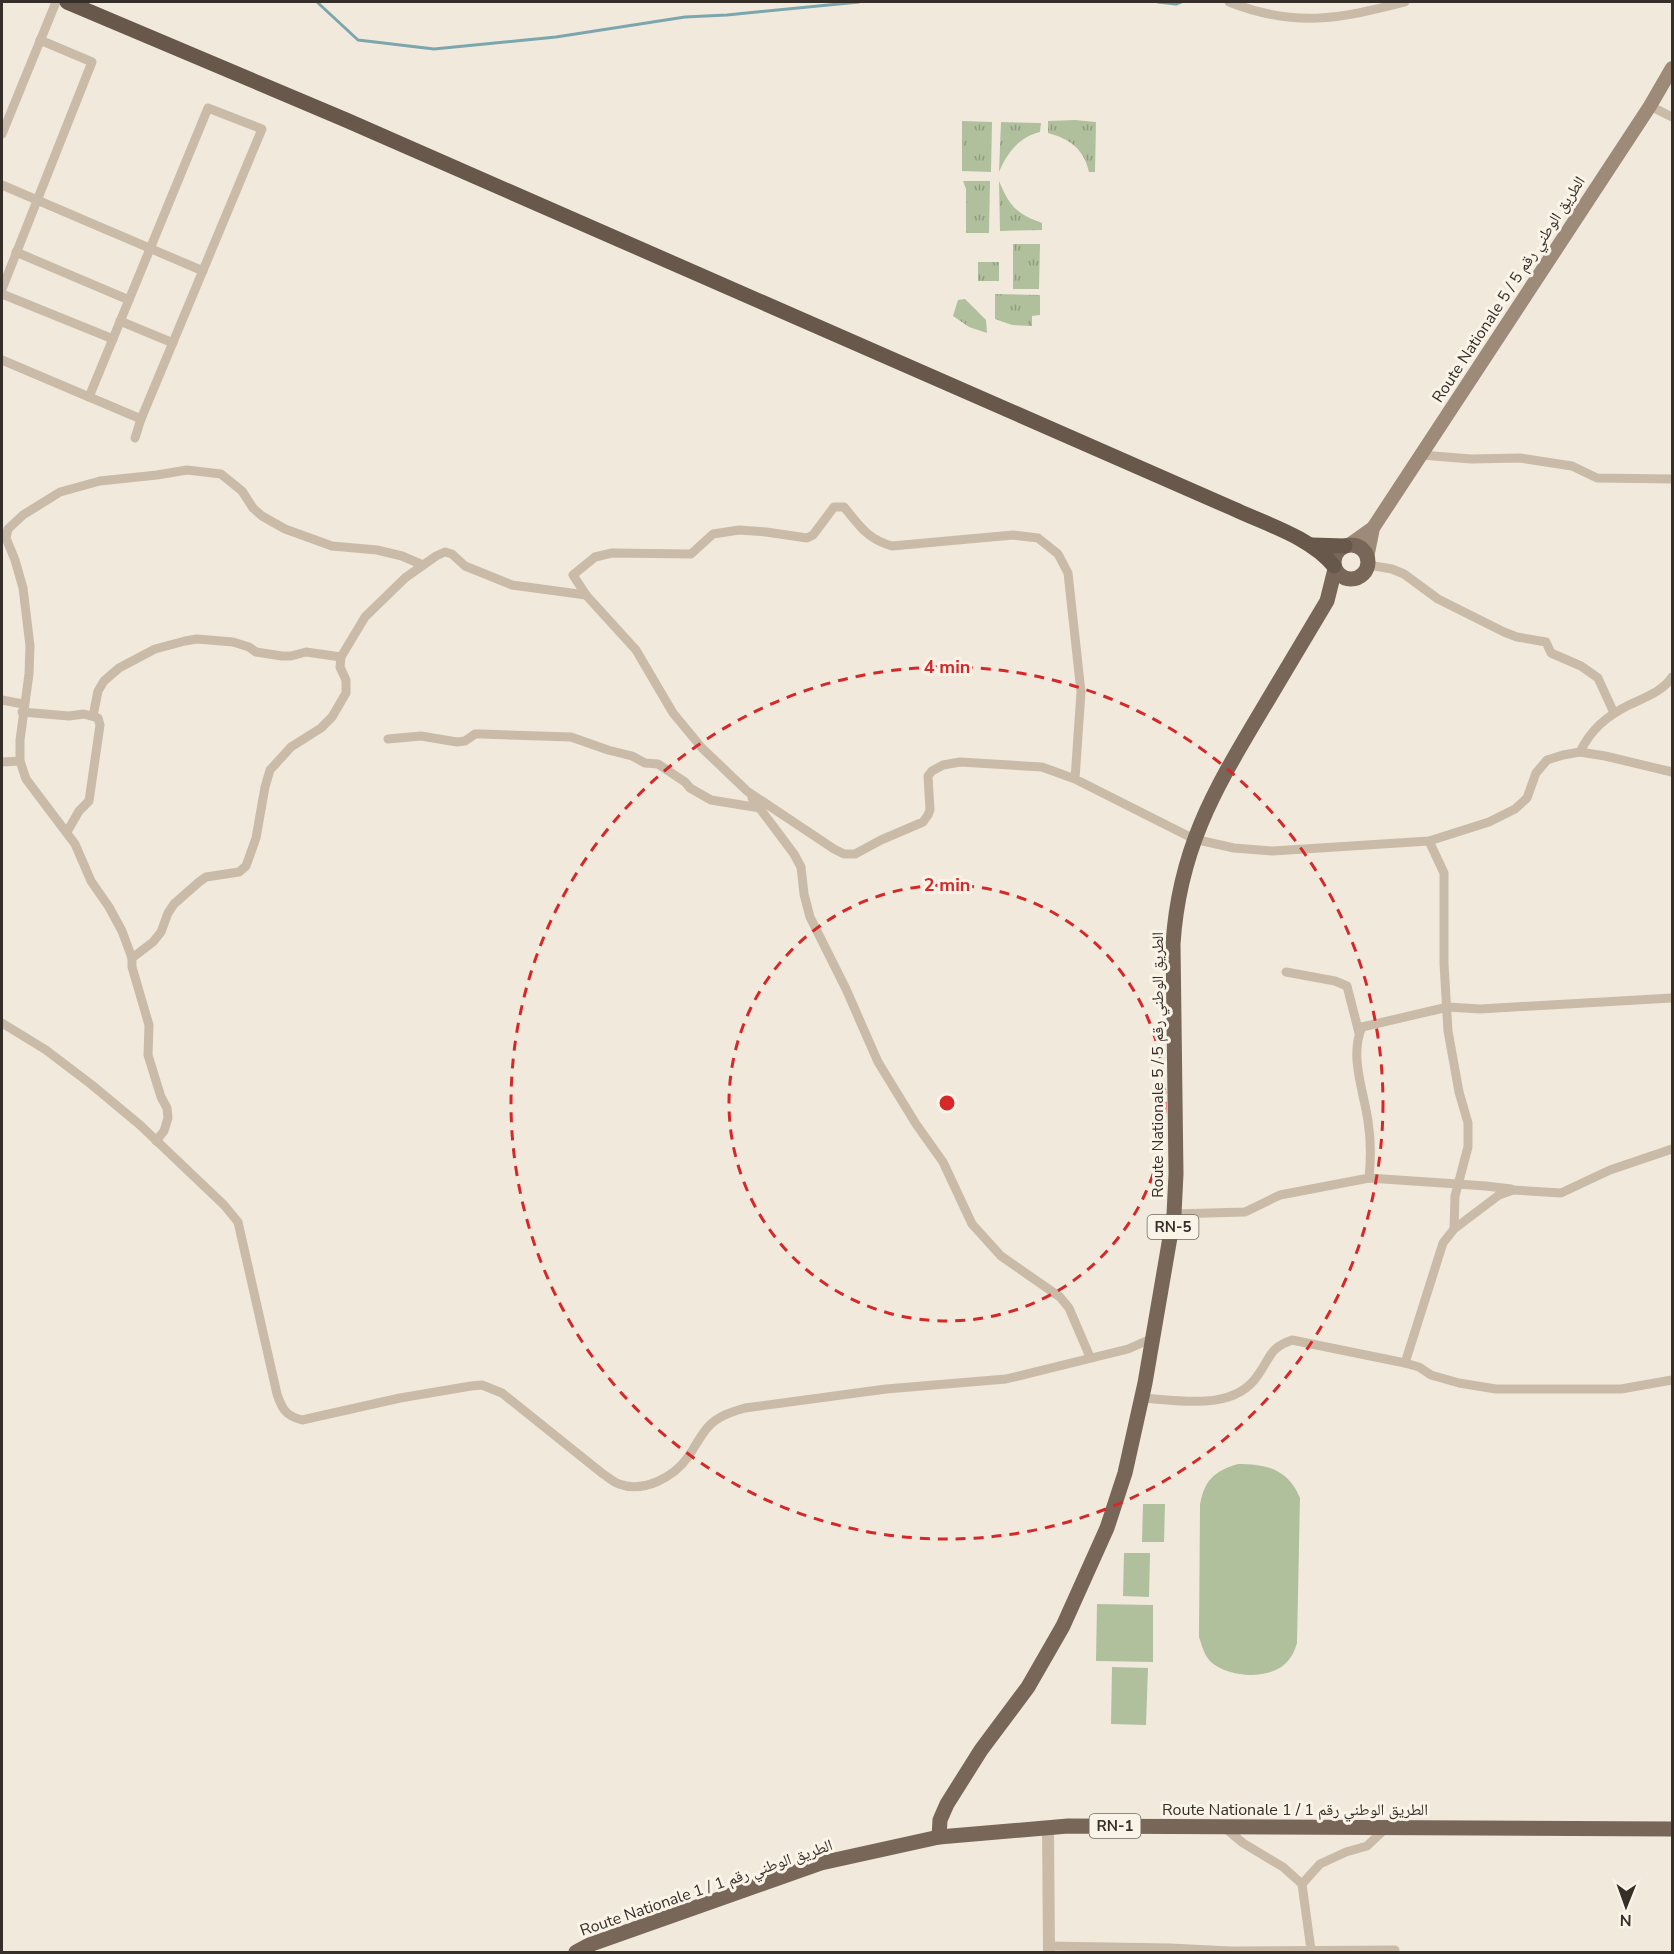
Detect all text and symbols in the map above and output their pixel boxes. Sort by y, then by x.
street label: Route Nationale 5 / الطريق الوطني رقم 5 [1427,172,1591,408]
text: 4 min [924,655,970,679]
text: 2 min [924,873,970,897]
street label: Route Nationale 5 / الطريق الوطني رقم 5 [1147,932,1170,1198]
centre of rings [937,1093,957,1113]
road number: RN-5 [1148,1215,1198,1239]
street label: Route Nationale 1 / الطريق الوطني رقم 1 [1162,1799,1428,1822]
road number: RN-1 [1090,1814,1140,1838]
street label: Route Nationale 1 / الطريق الوطني رقم 1 [577,1834,836,1943]
north arrow [1596,1876,1656,1936]
text: N [1620,1909,1632,1931]

